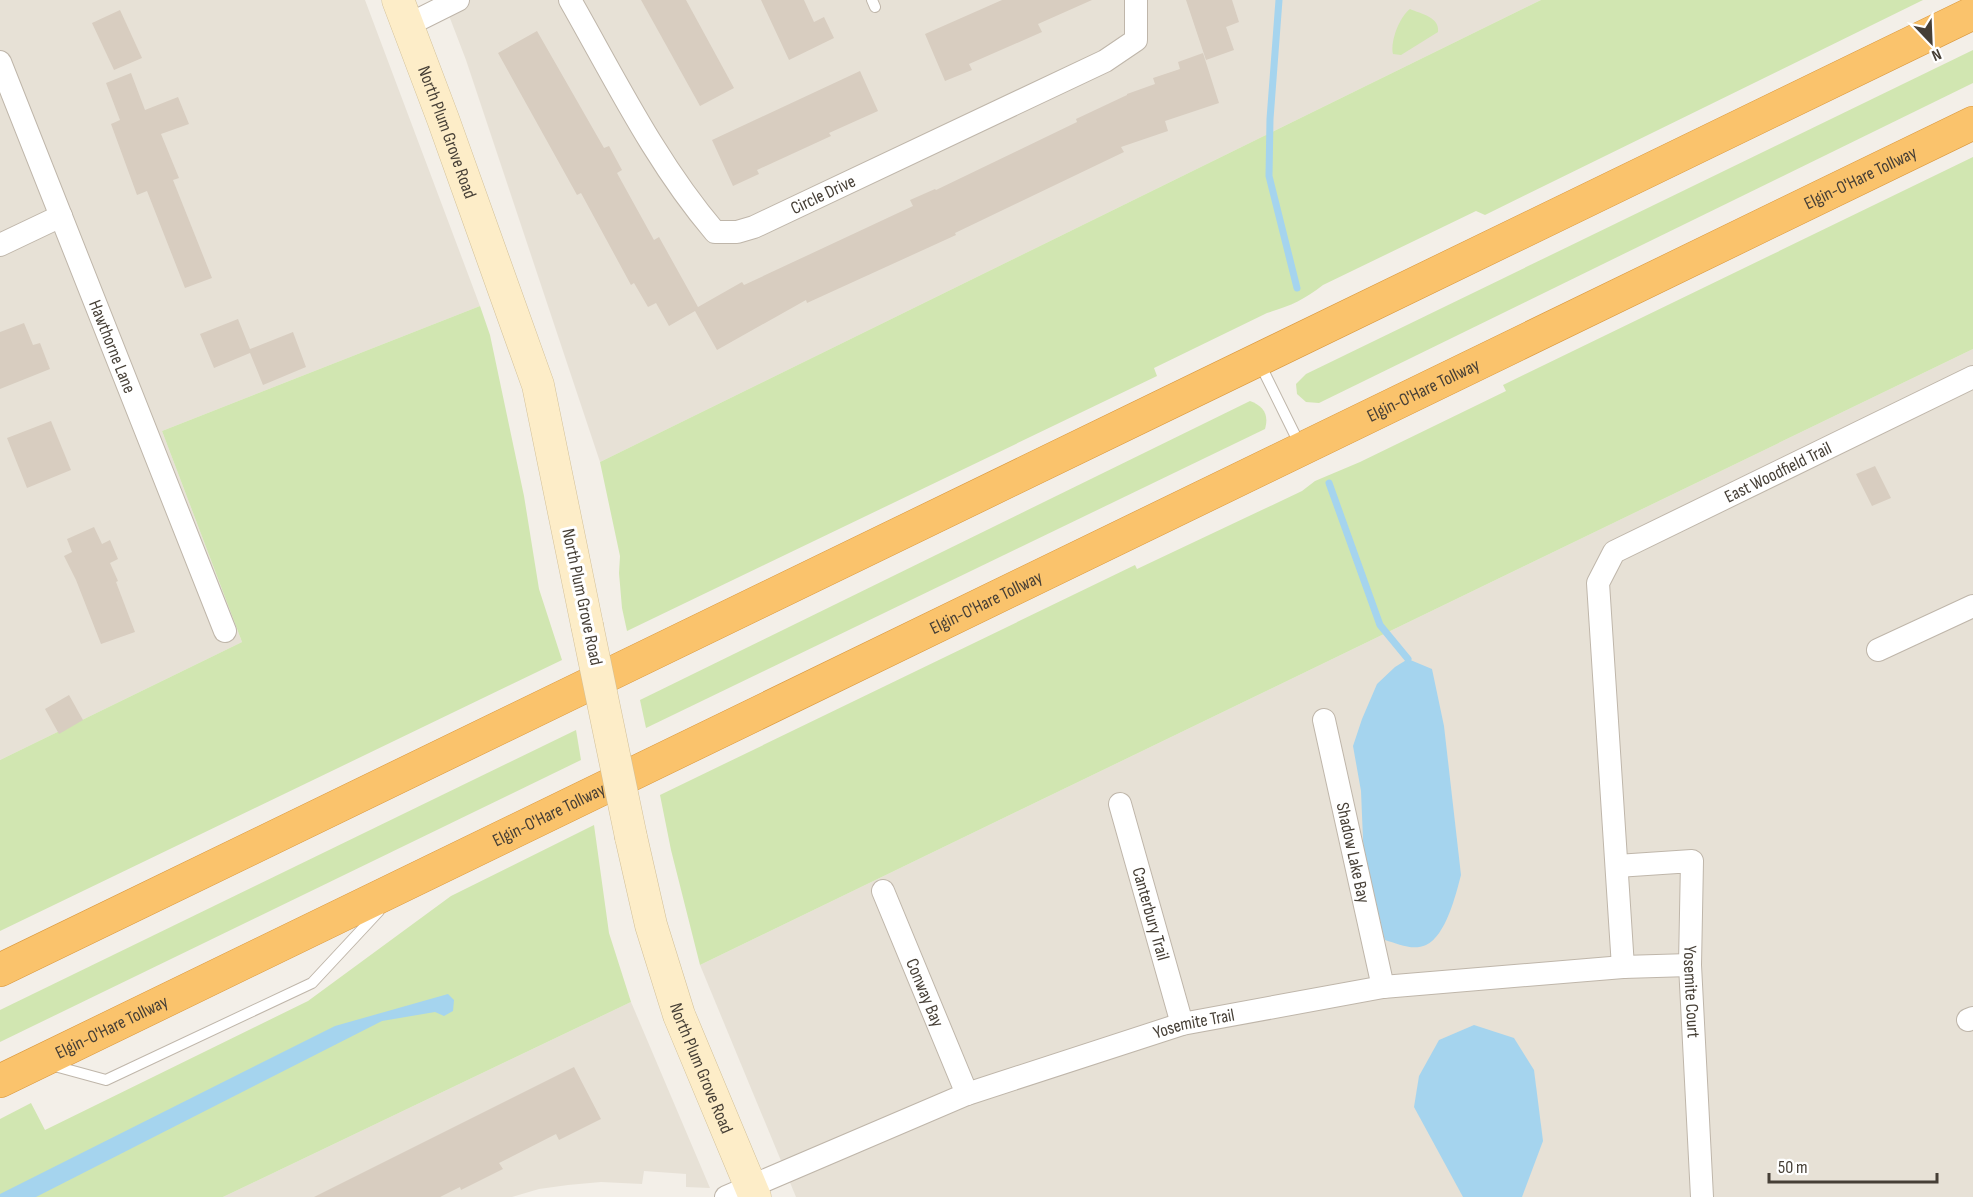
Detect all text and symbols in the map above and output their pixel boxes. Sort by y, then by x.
north arrow [1901,12,1961,72]
text: N [1929,44,1944,65]
street label: North Plum Grove Road [413,63,481,201]
street label: Elgin-O'Hare Tollway [1801,142,1920,214]
street label: Circle Drive [787,170,859,219]
street label: Hawthorne Lane [85,297,140,396]
street label: Elgin-O'Hare Tollway [1363,354,1483,426]
street label: East Woodfield Trail [1721,437,1835,507]
street label: North Plum Grove Road [557,527,607,667]
street label: Elgin-O'Hare Tollway [926,566,1046,638]
street label: Elgin-O'Hare Tollway [489,778,608,851]
street label: Shadow Lake Bay [1332,801,1375,905]
street label: Canterbury Trail [1128,865,1174,963]
street label: Yosemite Court [1679,945,1704,1039]
street label: Conway Bay [902,955,949,1030]
street label: Elgin-O'Hare Tollway [52,991,171,1063]
street label: North Plum Grove Road [665,1000,738,1136]
street label: Yosemite Trail [1151,1004,1236,1043]
scale bar [1769,1146,1937,1184]
text: 50 m [1778,1157,1808,1178]

